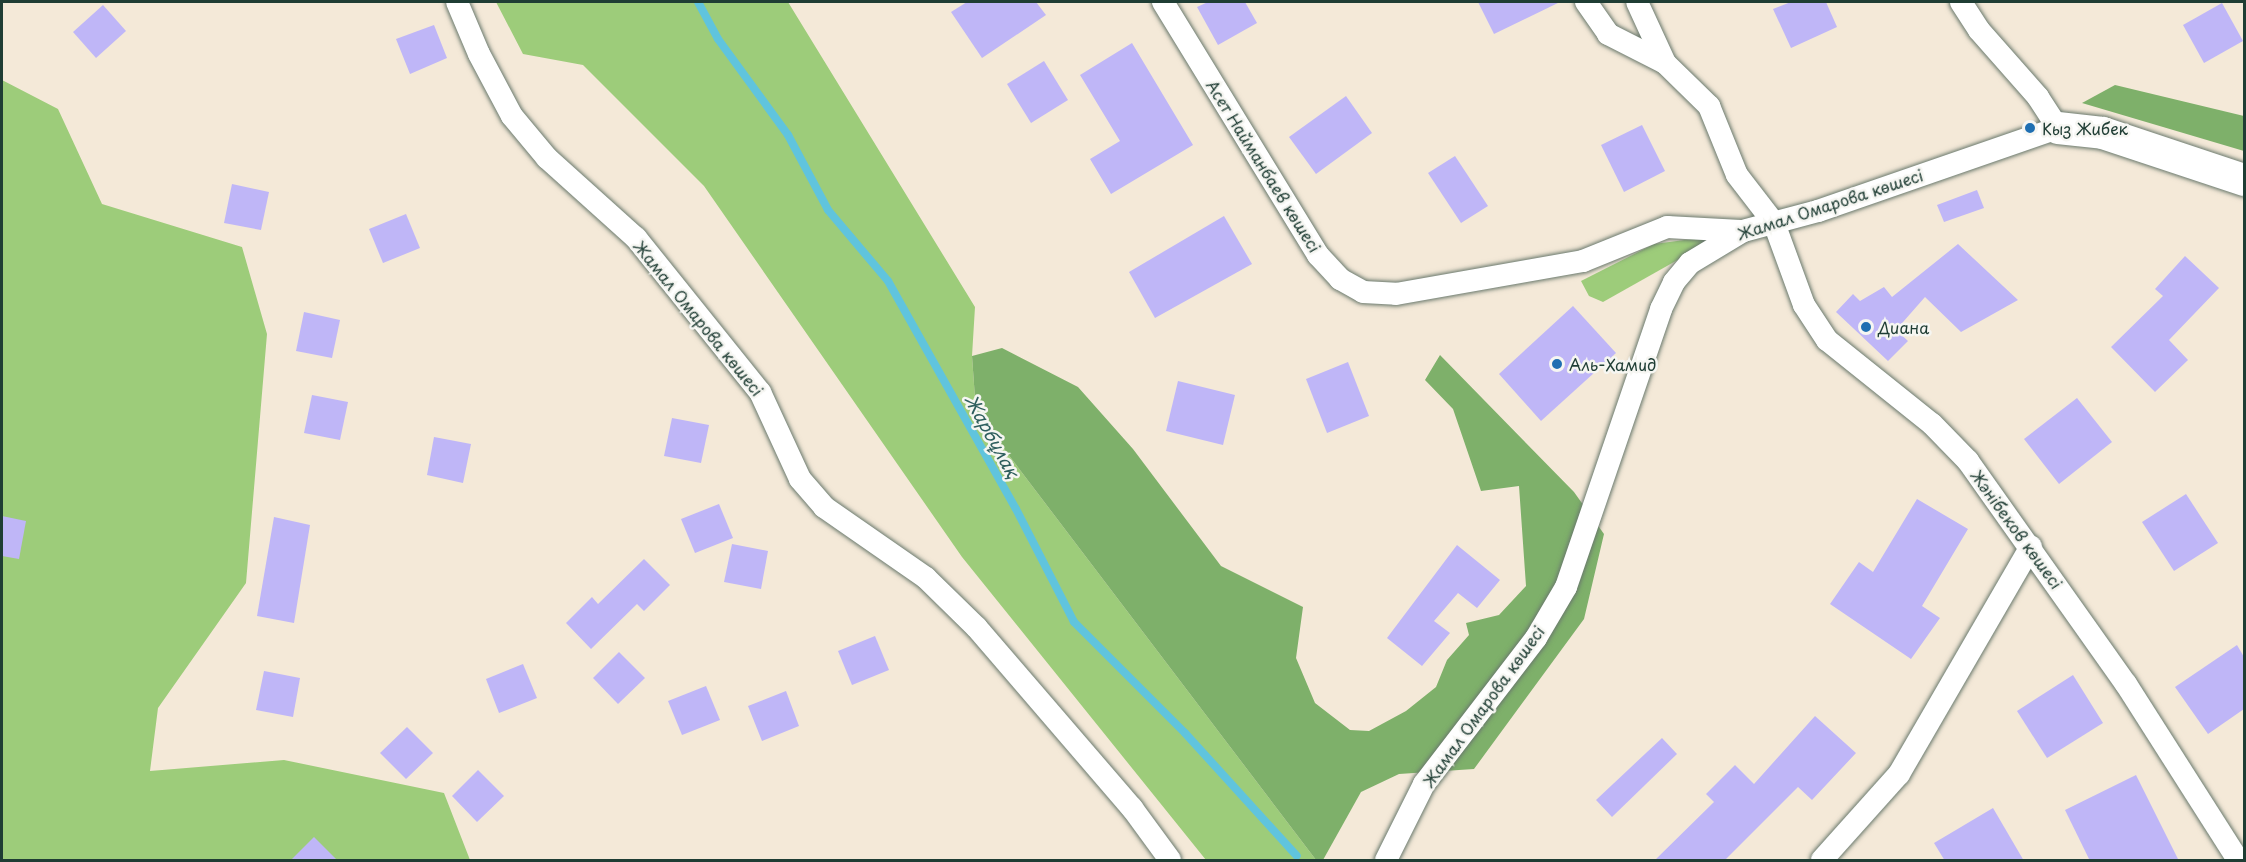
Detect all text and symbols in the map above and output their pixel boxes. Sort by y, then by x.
street label: Асет Найманбаев көшесі [1203,76,1325,256]
place label: Кыз Жибек [2042,118,2130,138]
marker: Кыз Жибек [2023,121,2037,135]
street label: Жамал Омарова көшесі [1735,165,1925,243]
street label: Жамал Омарова көшесі [631,237,767,399]
place label: Диана [1878,317,1929,337]
marker: Диана [1859,320,1873,334]
place label: Аль-Хамид [1569,354,1657,374]
marker: Аль-Хамид [1550,357,1564,371]
water label: Жарбұлақ [960,390,1024,482]
street label: Жәнібеков көшесі [1967,466,2067,592]
street label: Жамал Омарова көшесі [1418,622,1548,790]

